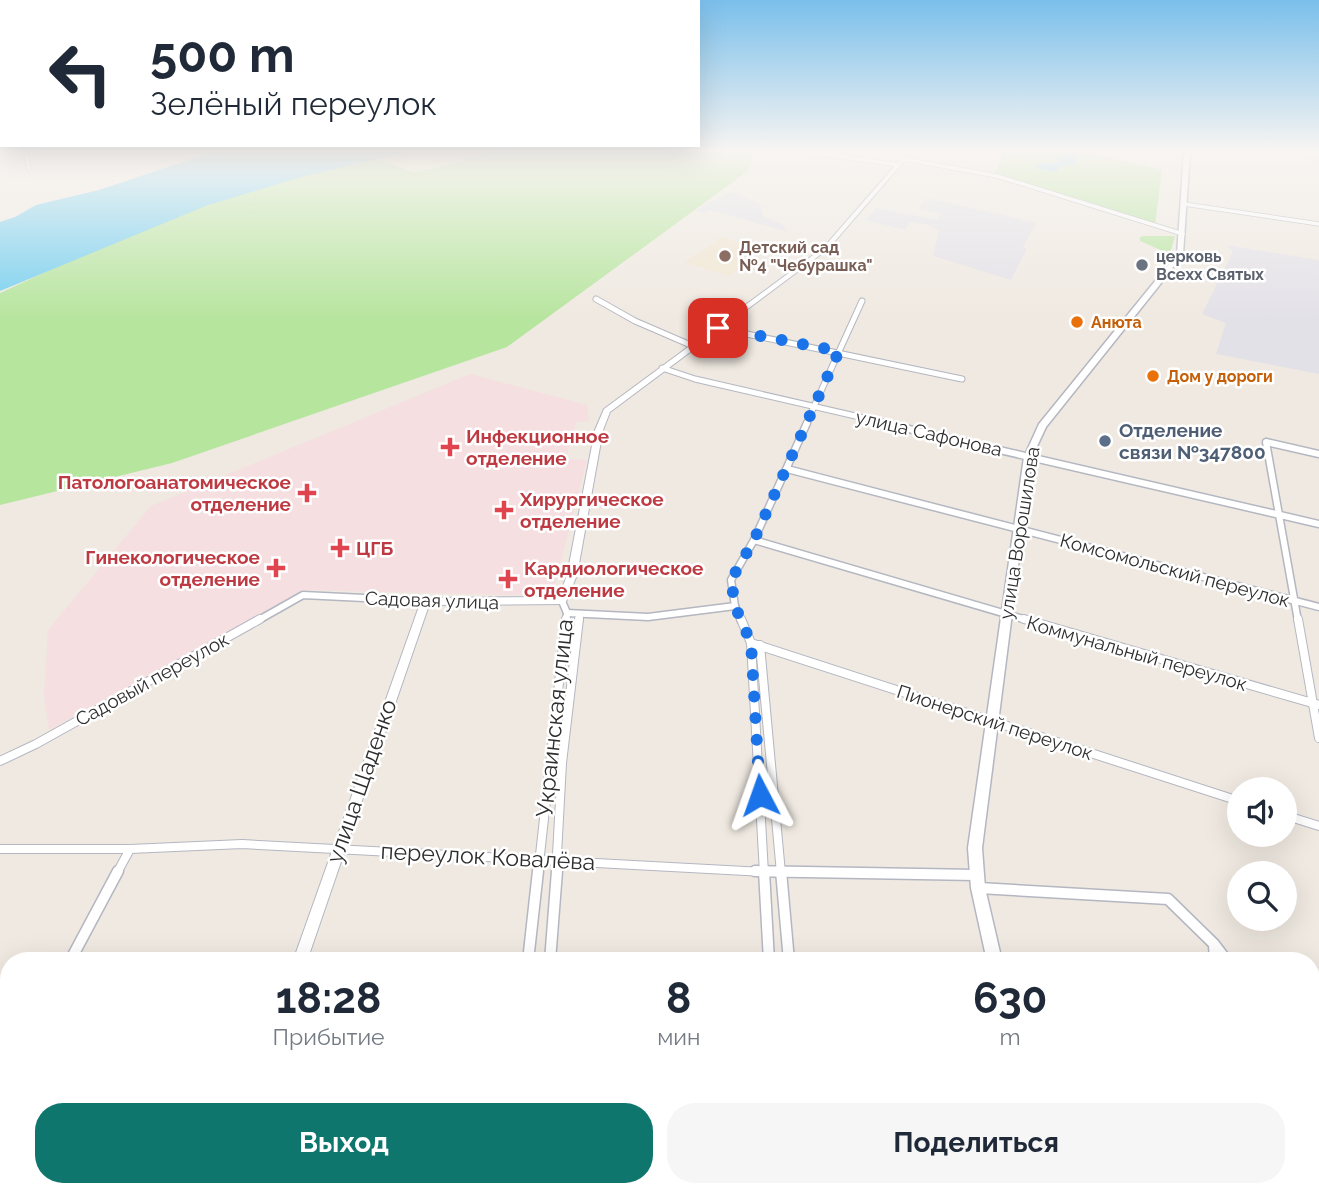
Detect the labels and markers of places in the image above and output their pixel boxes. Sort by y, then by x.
place label: Детский сад №4 "Чебурашка" [739,238,873,275]
place label: церковь Всехх Святых [1156,247,1264,284]
marker: Детский сад №4 "Чебурашка" [717,248,733,264]
marker: церковь Всехх Святых [1134,257,1150,273]
pin [688,298,748,358]
place label: Анюта [1091,313,1142,332]
marker: Анюта [1069,314,1085,330]
place label: Дом у дороги [1167,367,1273,386]
marker: Дом у дороги [1145,368,1161,384]
place label: Отделение связи №347800 [1119,419,1266,463]
place label: Инфекционное отделение [466,425,609,469]
marker: Отделение связи №347800 [1097,433,1113,449]
marker: Инфекционное отделение [440,437,460,457]
place label: Патологоанатомическое отделение [58,471,291,515]
marker: Патологоанатомическое отделение [297,483,317,503]
place label: Хирургическое отделение [519,488,664,532]
marker: Хирургическое отделение [494,500,514,520]
place label: ЦГБ [356,537,394,559]
marker: ЦГБ [330,538,350,558]
place label: Гинекологическое отделение [85,546,260,590]
place label: Кардиологическое отделение [524,557,703,601]
marker: Гинекологическое отделение [266,558,286,578]
marker: Кардиологическое отделение [498,569,518,589]

